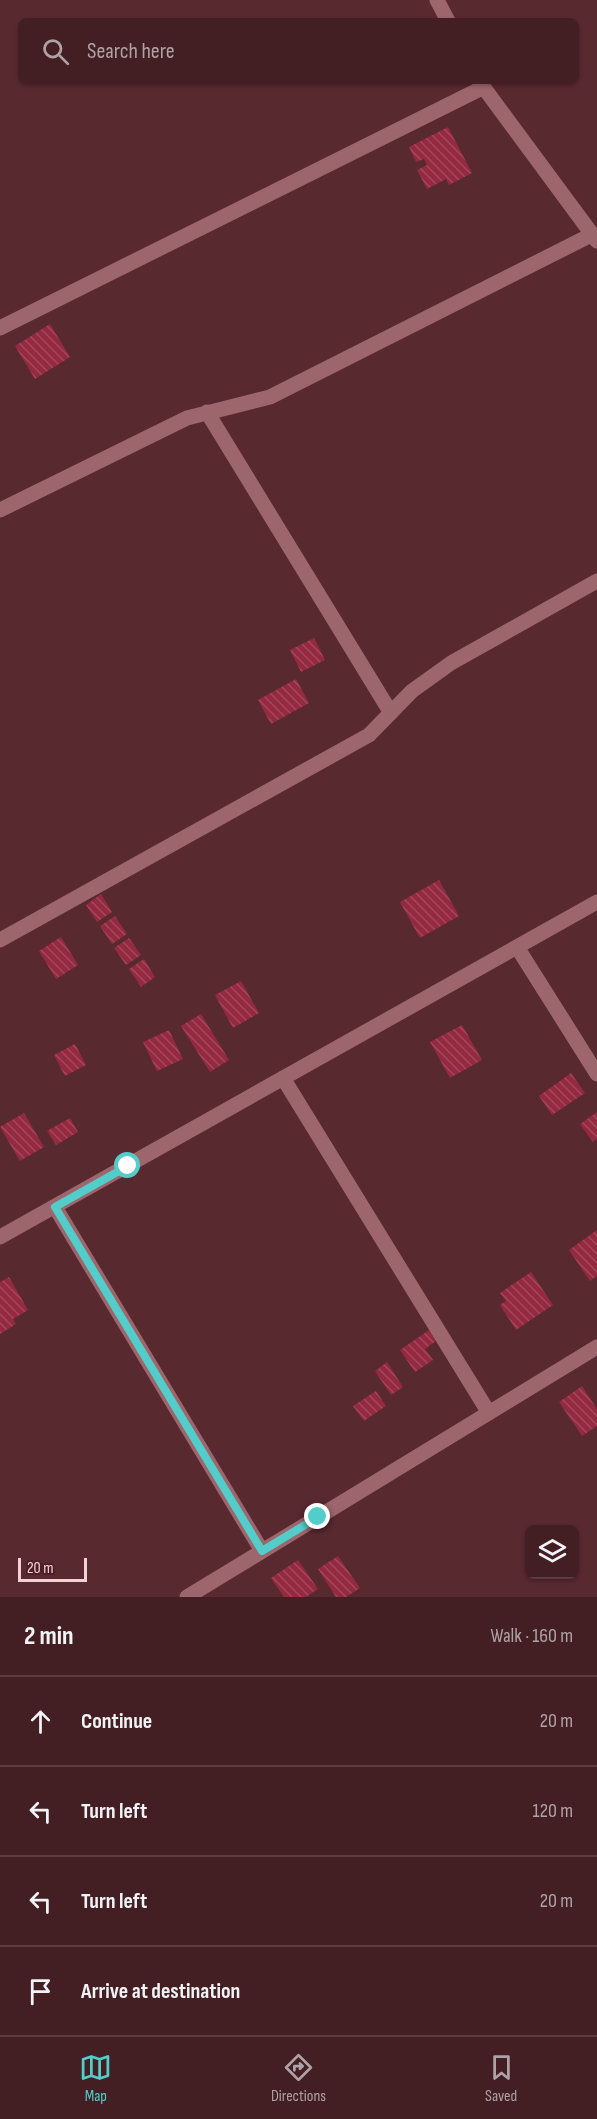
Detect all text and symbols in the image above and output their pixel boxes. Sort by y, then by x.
search box [18,18,579,84]
icon: search [39,35,72,68]
text: Search here [87,38,174,65]
route start [114,1152,140,1178]
route end [304,1503,330,1529]
map controls [525,1525,579,1579]
button: layers [525,1525,579,1579]
scale bar [18,1555,87,1582]
text: 20 m [27,1559,54,1578]
text: 2 min [24,1621,74,1652]
text: Walk · 160 m [490,1624,573,1648]
icon: ahead [24,1705,57,1738]
text: Continue [81,1708,152,1735]
text: 20 m [540,1709,573,1733]
icon: left [24,1795,57,1828]
text: Turn left [81,1798,147,1825]
text: 120 m [533,1799,573,1823]
icon: left [24,1885,57,1918]
text: Turn left [81,1888,147,1915]
text: 20 m [540,1889,573,1913]
icon: arrive [24,1975,57,2008]
text: Arrive at destination [81,1978,240,2005]
tab: Map [79,2051,112,2106]
tab: Directions [271,2051,326,2106]
tab: Saved [485,2051,518,2106]

